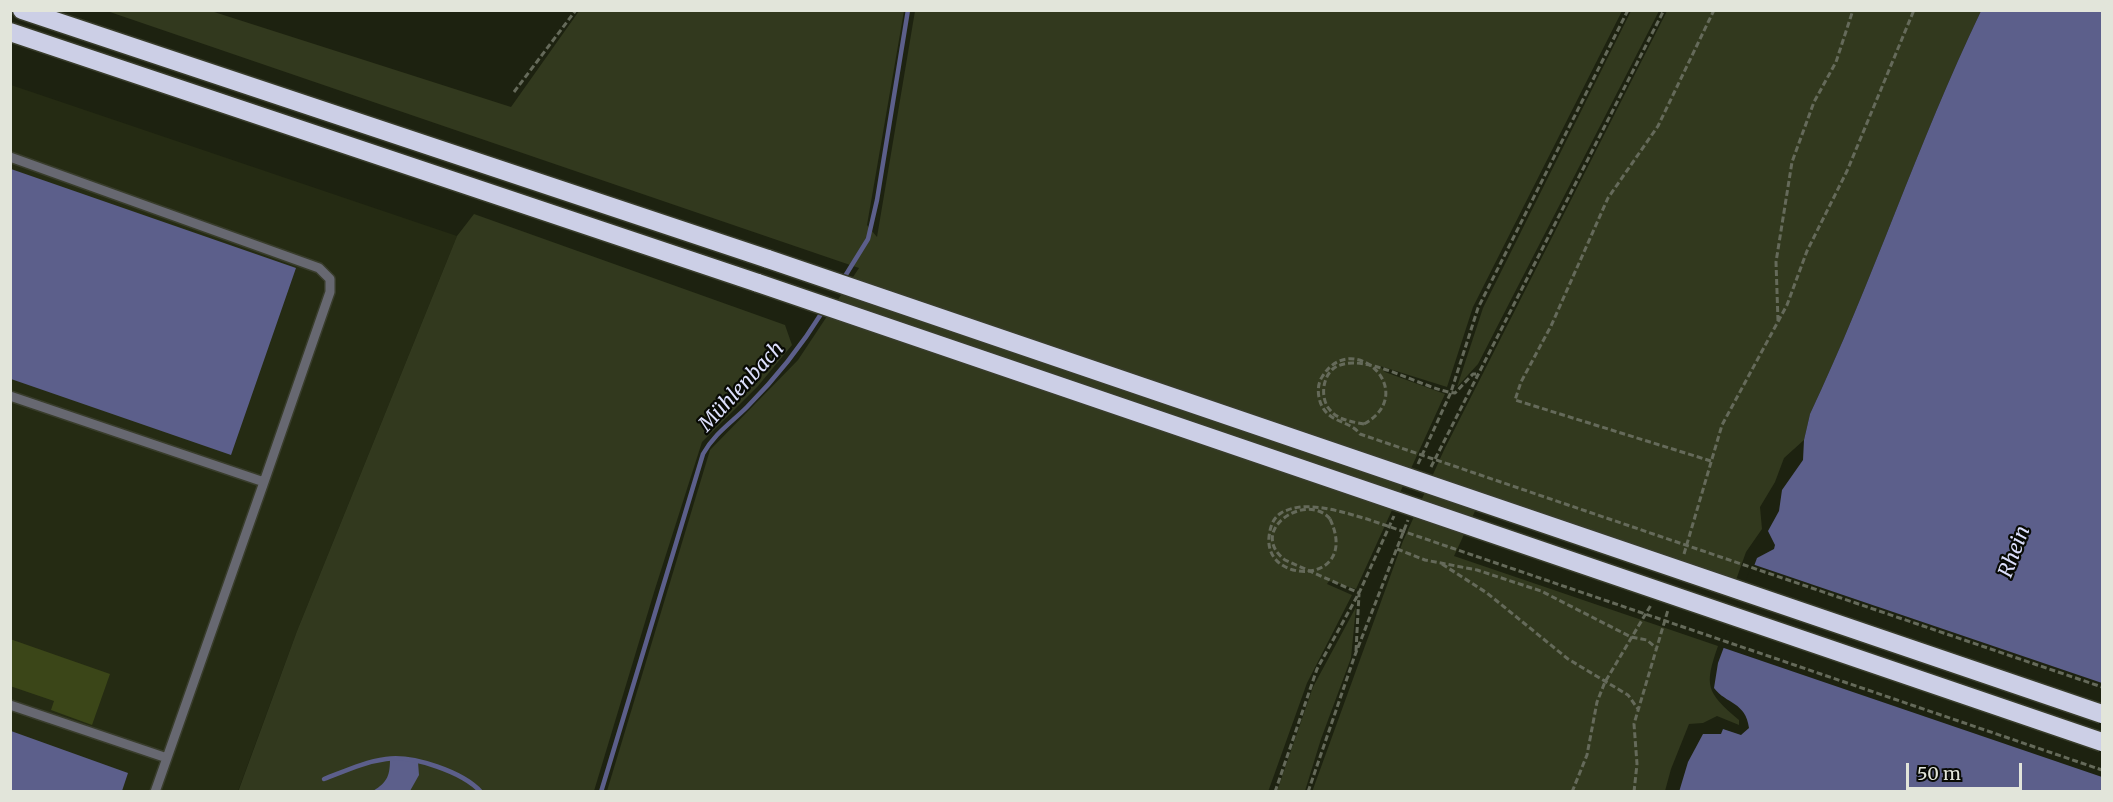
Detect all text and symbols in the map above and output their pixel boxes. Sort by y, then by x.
water label: Mühlenbach [694,337,790,437]
water label: Rhein [1994,523,2036,581]
scale bar [1909,751,2024,789]
text: 50 m [1917,762,1961,785]

